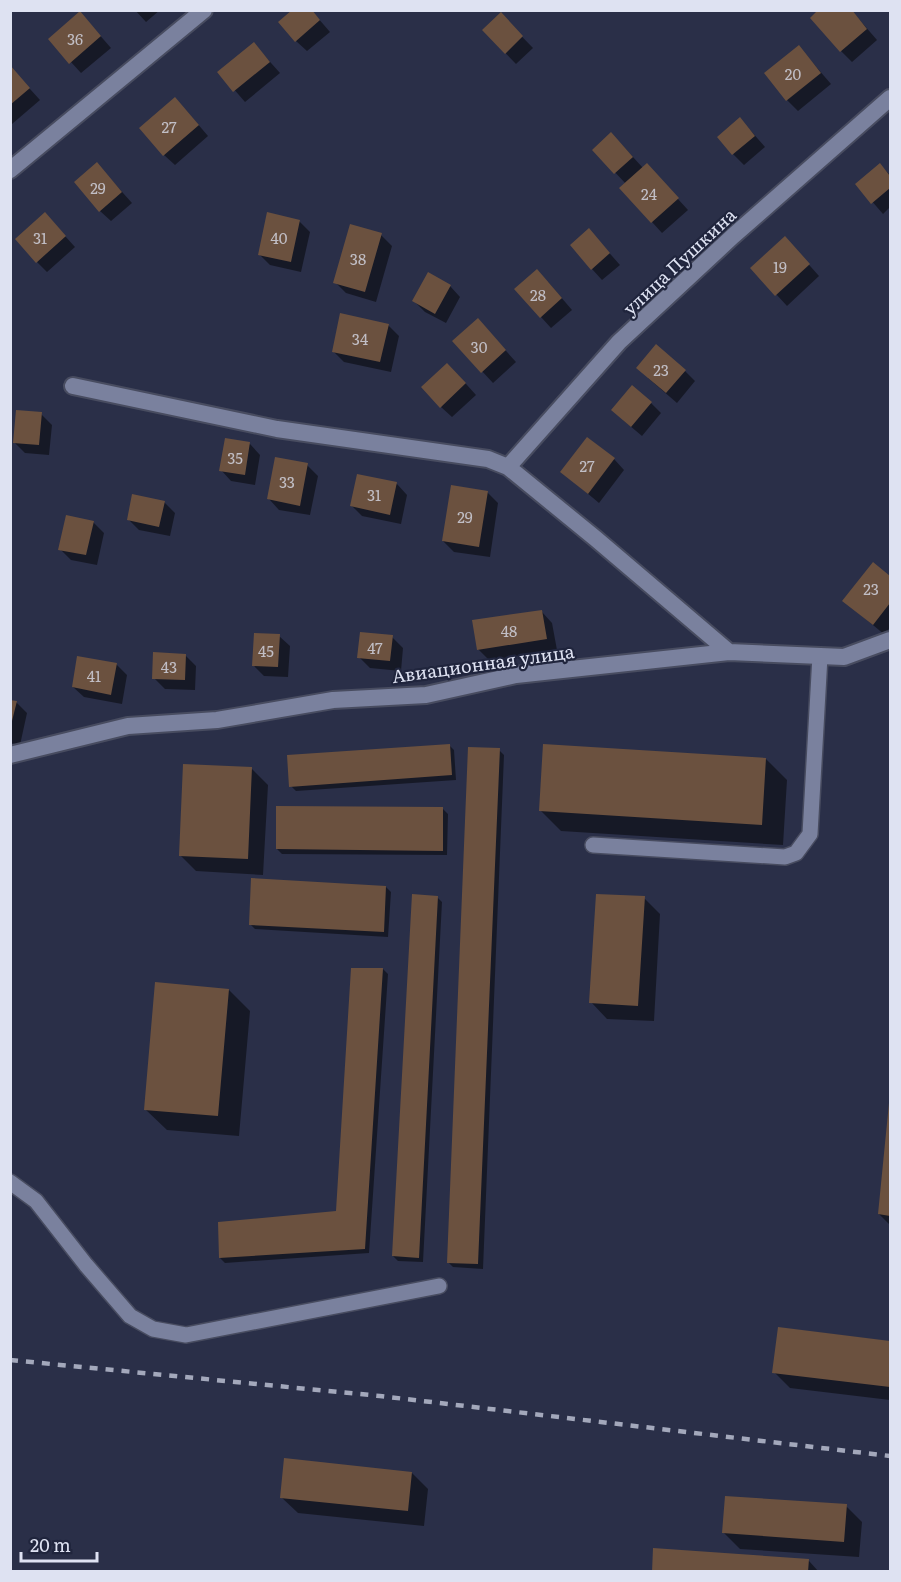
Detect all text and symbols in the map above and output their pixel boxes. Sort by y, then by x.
house number: 36 [67,27,83,50]
house number: 20 [785,62,801,85]
house number: 27 [161,115,177,138]
house number: 29 [90,176,106,199]
house number: 24 [641,182,657,205]
street label: улица Пушкина [616,201,742,321]
house number: 31 [33,226,47,249]
house number: 40 [271,226,288,249]
house number: 38 [350,247,366,270]
house number: 19 [773,255,787,278]
house number: 28 [530,283,546,306]
house number: 34 [352,327,368,350]
house number: 30 [471,335,488,358]
house number: 23 [653,358,669,381]
house number: 35 [227,446,243,469]
house number: 27 [579,454,595,477]
house number: 33 [279,470,295,493]
house number: 31 [367,483,381,506]
house number: 29 [457,505,473,528]
house number: 23 [863,577,879,600]
house number: 48 [501,619,517,642]
house number: 47 [367,636,383,659]
street label: Авиационная улица [390,637,576,689]
house number: 45 [258,639,274,662]
house number: 43 [161,655,177,678]
house number: 41 [87,664,101,687]
scale bar [21,1525,98,1563]
text: 20 m [30,1531,71,1558]

